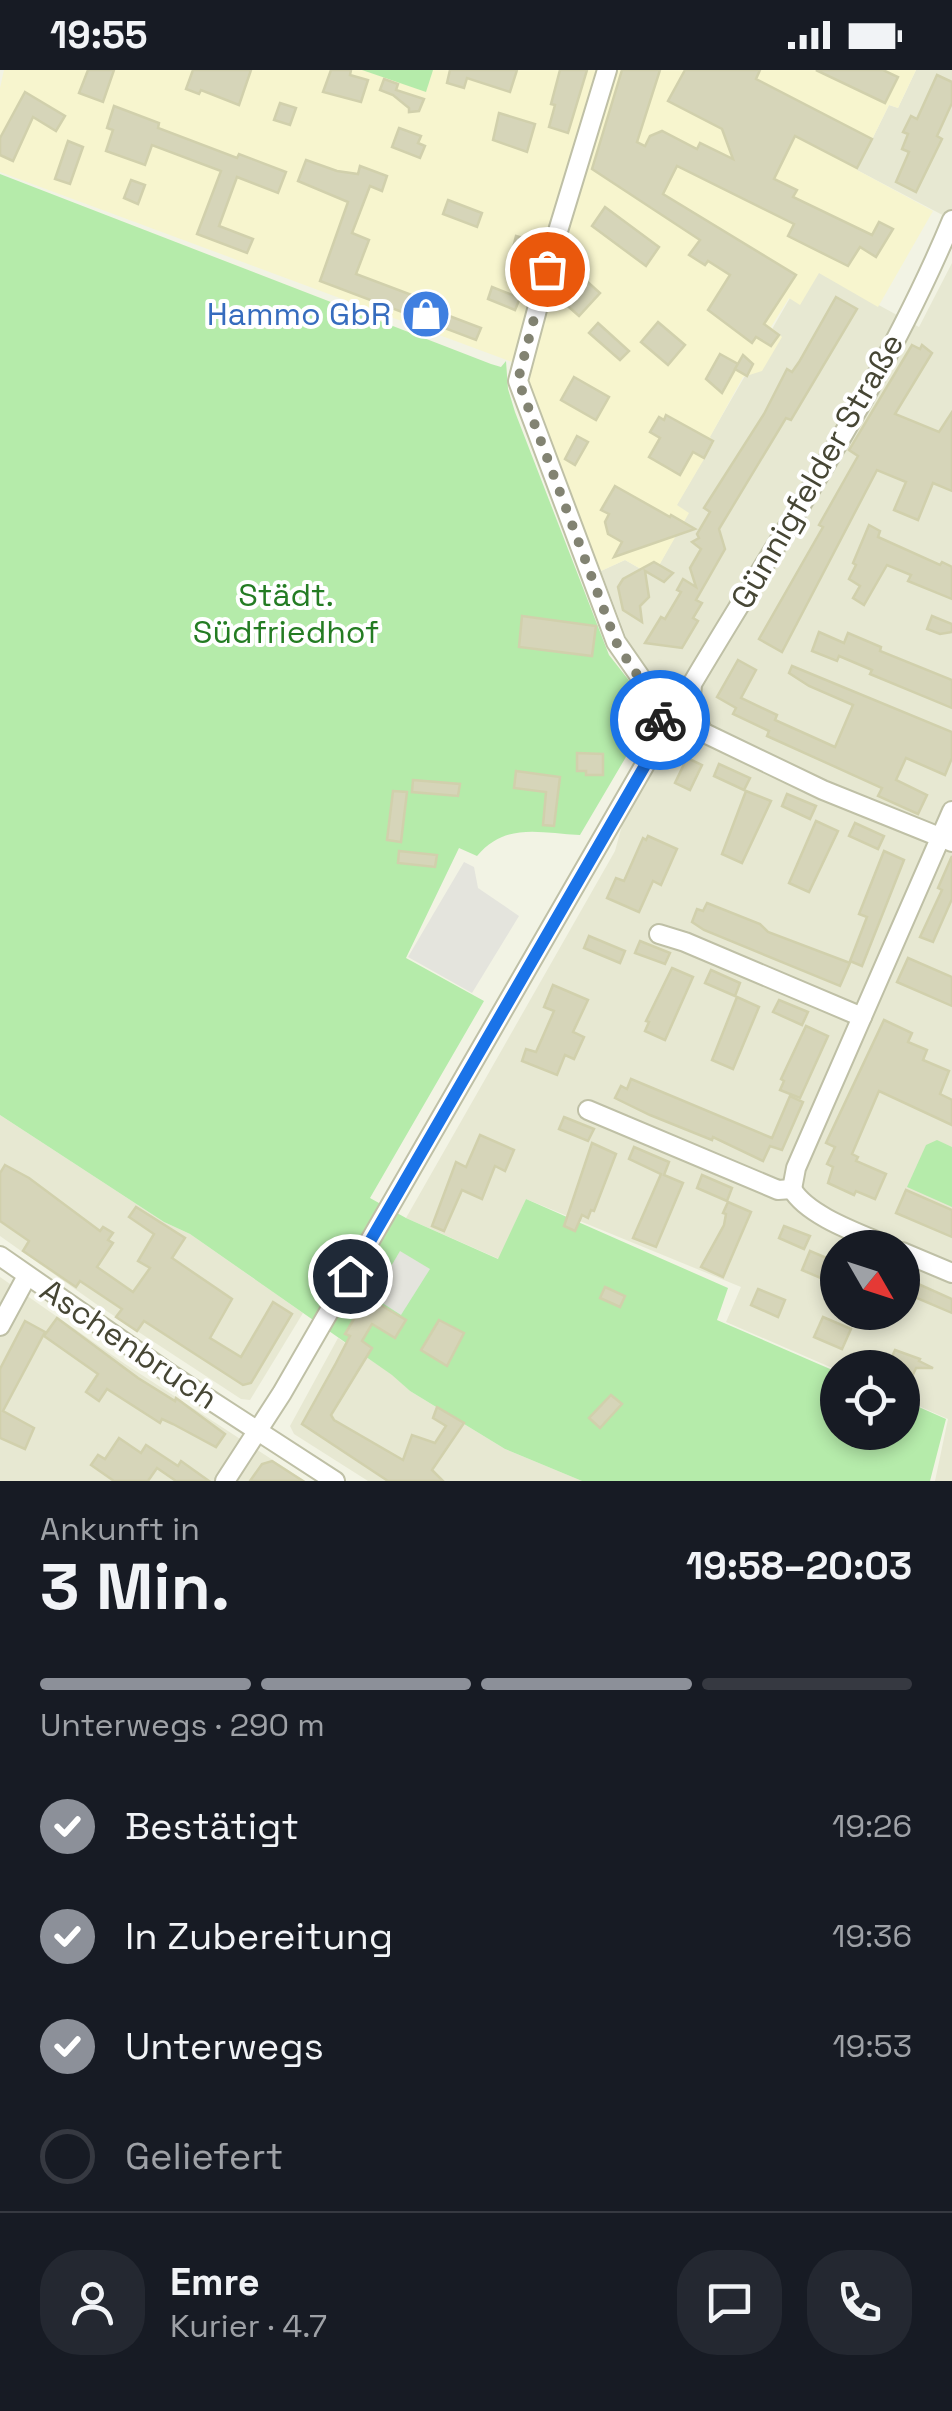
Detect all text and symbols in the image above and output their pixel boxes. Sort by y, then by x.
text: 19:55 [50,11,148,59]
pin [505,227,590,312]
icon: bag [520,242,575,297]
shop icon: Hammo GbR [400,288,452,340]
place label: Hammo GbR [207,294,391,334]
street label: Günnigfelder Straße [722,326,912,616]
park label: Städt. Südfriedhof [193,575,379,652]
courier [610,670,710,770]
icon: bike [633,693,688,748]
north arrow [820,1230,920,1330]
map controls [820,1230,920,1450]
pin [308,1234,393,1319]
icon: home [323,1249,378,1304]
street label: Aschenbruch [33,1270,225,1418]
button: locate [820,1350,920,1450]
text: Ankunft in [40,1509,200,1549]
text: 19:58–20:03 [686,1542,912,1590]
text: 3 Min. [40,1545,230,1628]
text: Unterwegs · 290 m [40,1705,325,1745]
icon: check [40,1799,95,1854]
text: Bestätigt [125,1802,299,1850]
text: 19:26 [832,1806,912,1846]
icon: check [40,1909,95,1964]
text: In Zubereitung [125,1912,393,1960]
text: 19:36 [832,1916,912,1956]
icon: check [40,2019,95,2074]
text: Unterwegs [125,2022,324,2070]
text: 19:53 [832,2026,912,2066]
text: Geliefert [125,2132,283,2180]
button: person [40,2250,145,2355]
button: chat [677,2250,782,2355]
button: phone [807,2250,912,2355]
text: Emre [170,2258,260,2306]
text: Kurier · 4.7 [170,2306,327,2346]

